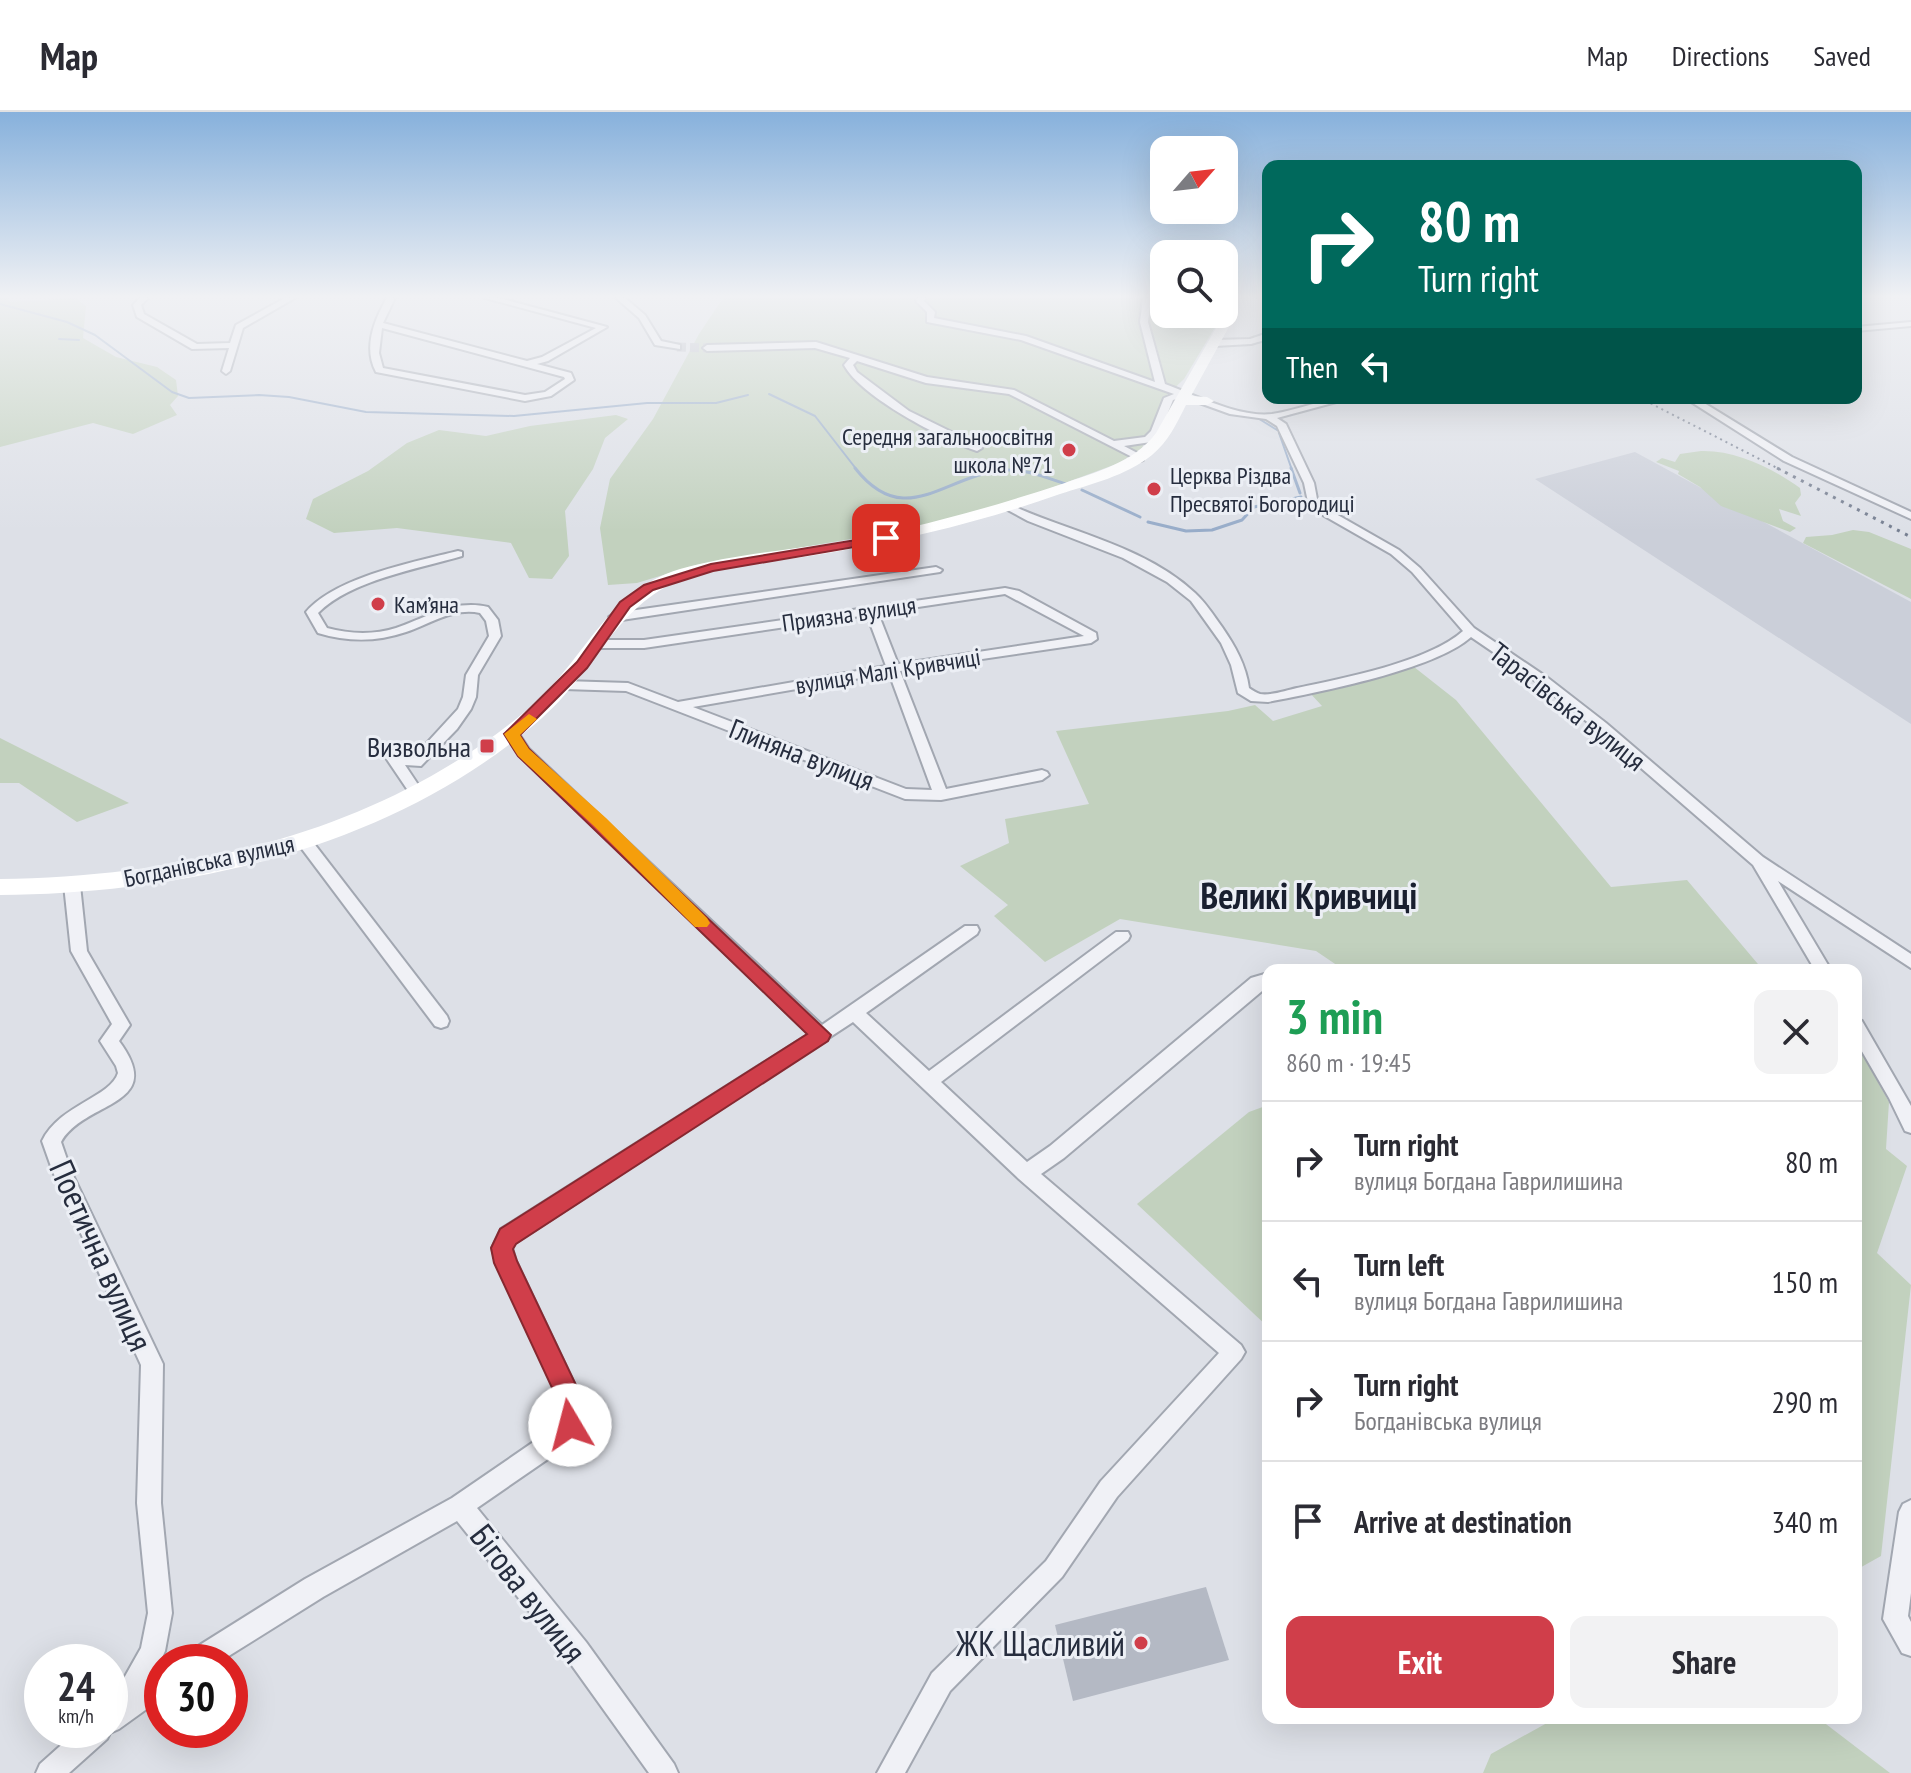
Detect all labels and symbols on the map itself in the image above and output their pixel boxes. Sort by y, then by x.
north arrow [1150,136,1238,224]
place label: Середня загальноосвітня школа №71 [842,421,1053,480]
marker: Середня загальноосвітня школа №71 [1060,441,1078,459]
place label: Церква Різдва Пресвятої Богородиці [1170,460,1355,519]
marker: Церква Різдва Пресвятої Богородиці [1145,480,1163,498]
pin [852,504,920,572]
place label: Кам’яна [394,589,459,620]
street label: Приязна вулиця [780,589,918,639]
marker: Кам’яна [369,595,387,613]
street label: Тарасівська вулиця [1482,633,1654,779]
street label: вулиця Малі Кривчиці [793,641,983,701]
street label: Глиняна вулиця [724,709,880,799]
place label: Визвольна [367,728,471,765]
marker: Визвольна [478,737,496,755]
street label: Богданівська вулиця [121,828,297,894]
district label: Великі Кривчиці [1201,872,1417,919]
street label: Поетична вулиця [40,1153,164,1357]
position arrow [528,1383,612,1467]
street label: Бігова вулиця [461,1515,597,1671]
place label: ЖК Щасливий [955,1621,1125,1665]
marker: ЖК Щасливий [1132,1634,1150,1652]
speed limit sign: 30 [144,1644,248,1748]

